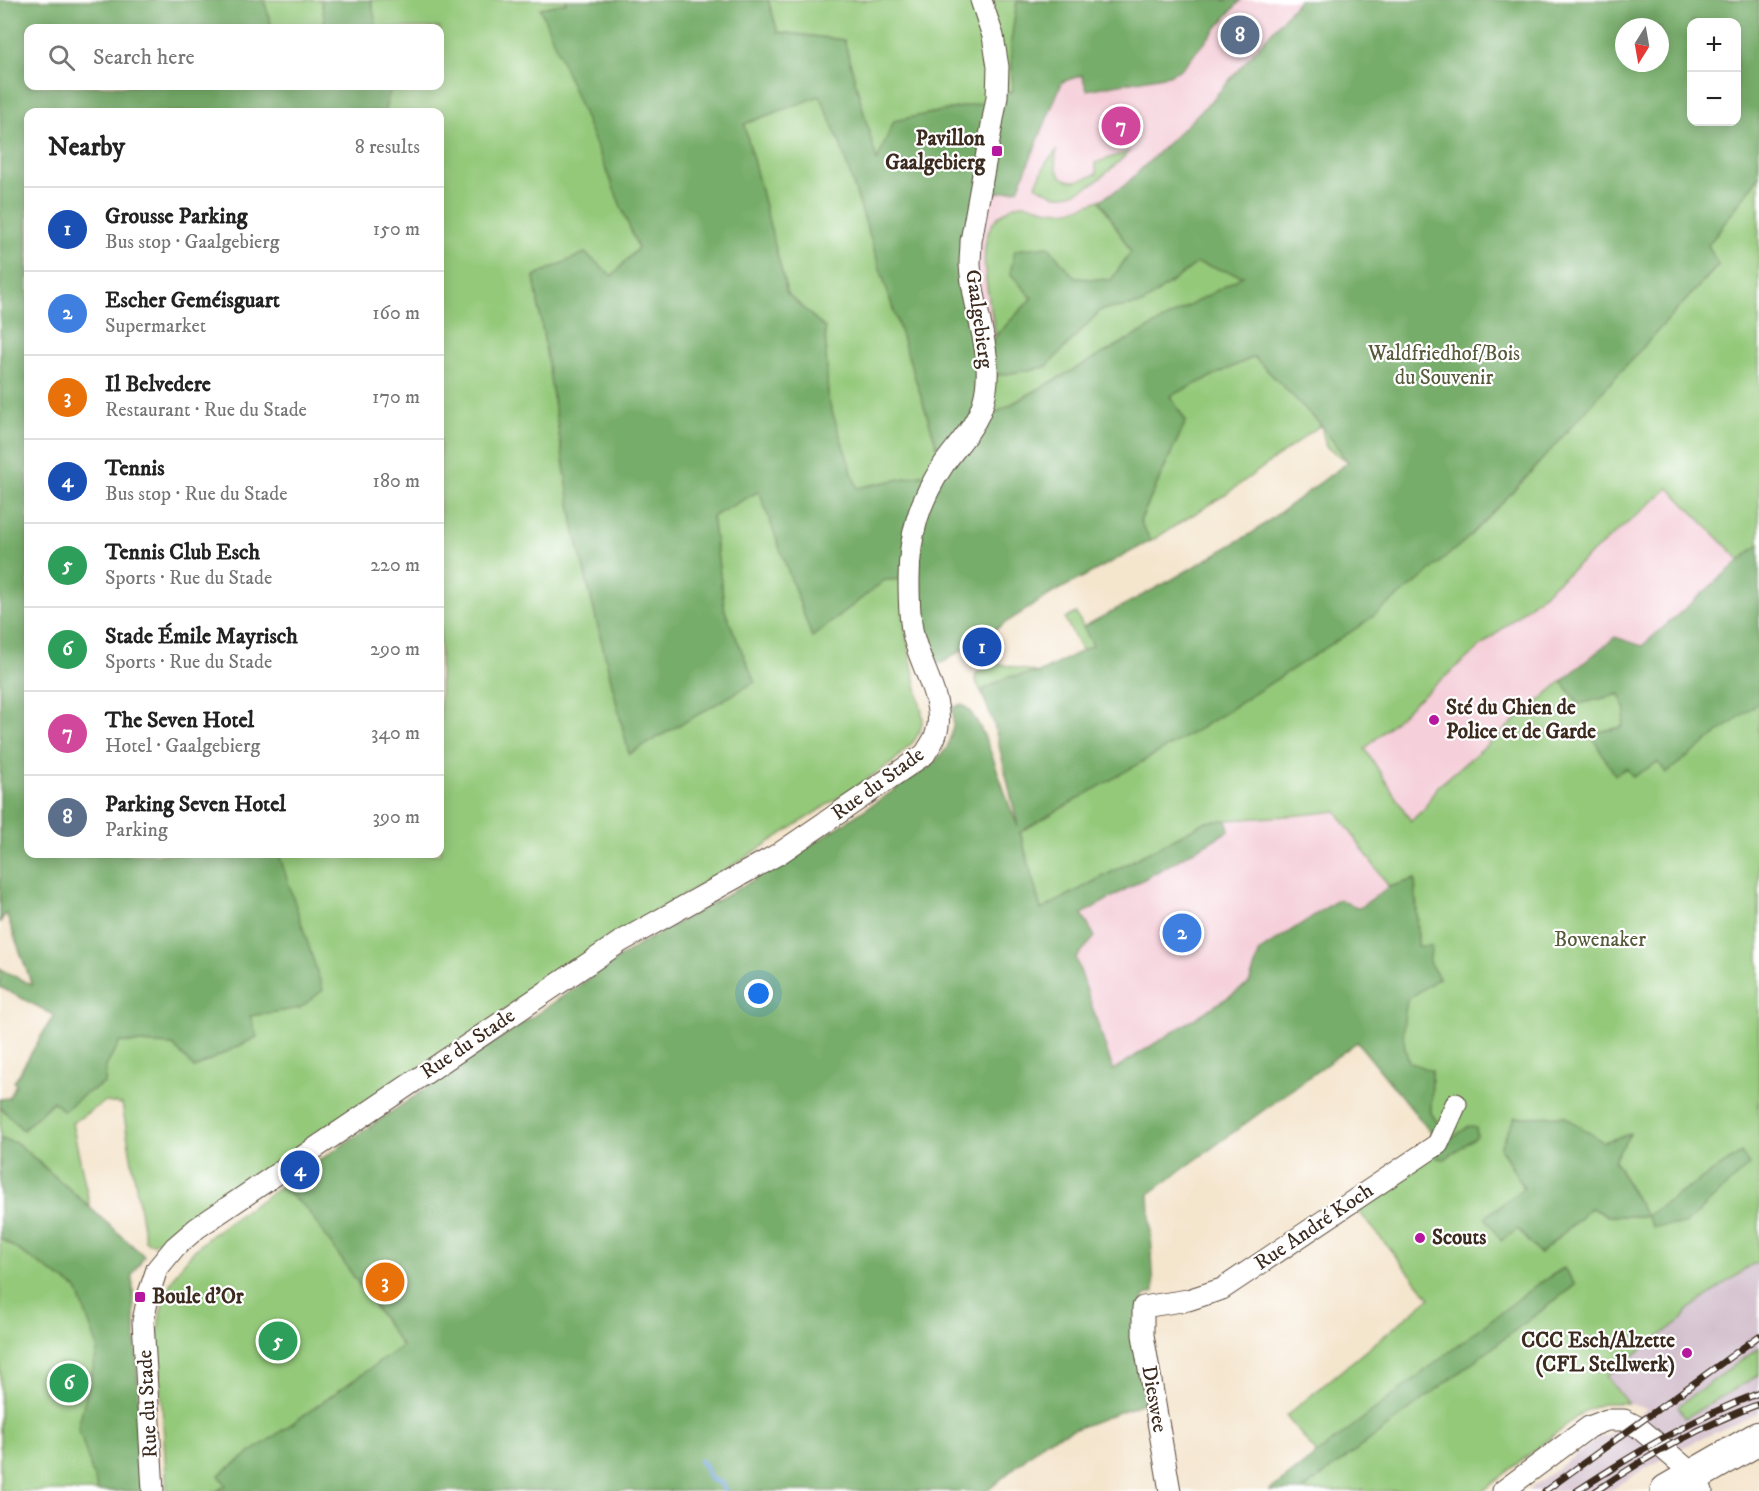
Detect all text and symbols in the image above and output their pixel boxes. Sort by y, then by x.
pin: 8 [1220,12,1260,57]
north arrow [1615,18,1669,72]
map controls [1687,18,1741,126]
button: + [1687,18,1741,72]
search box [24,24,444,90]
icon: search [45,41,78,74]
text: Search here [93,44,195,71]
button: − [1687,72,1741,126]
pin: 7 [1102,104,1140,148]
place label: Pavillon Gaalgebierg [885,126,986,176]
text: Nearby [48,131,125,164]
text: 8 results [355,135,420,160]
marker: Pavillon Gaalgebierg [990,144,1004,158]
text: Grousse Parking [105,203,247,230]
text: 1 [64,217,71,242]
text: 150 m [373,217,420,242]
text: Bus stop · Gaalgebierg [105,230,280,255]
street label: Gaalgebierg [959,268,999,371]
text: Escher Geméisguart [105,287,280,314]
text: 2 [63,301,72,326]
text: 160 m [372,301,420,326]
text: Supermarket [105,314,206,339]
park label: Waldfriedhof/Bois du Souvenir [1367,341,1520,391]
text: Il Belvedere [105,371,211,398]
text: 3 [64,385,71,410]
text: 170 m [372,385,420,410]
text: Restaurant · Rue du Stade [105,398,307,423]
text: Tennis [105,455,165,482]
text: 4 [62,469,73,494]
text: 180 m [373,469,420,494]
text: Bus stop · Rue du Stade [105,482,288,507]
text: Tennis Club Esch [105,539,260,566]
text: 5 [63,553,72,578]
text: 220 m [370,553,420,578]
text: Sports · Rue du Stade [105,566,272,591]
text: Stade Émile Mayrisch [105,623,298,650]
pin: 1 [962,624,1002,670]
text: 6 [62,637,73,662]
text: 290 m [370,637,420,662]
text: Sports · Rue du Stade [105,650,272,675]
place label: Sté du Chien de Police et de Garde [1446,695,1596,745]
text: The Seven Hotel [105,707,254,734]
marker: Sté du Chien de Police et de Garde [1427,713,1441,727]
text: 7 [62,721,73,746]
text: 340 m [371,721,420,746]
text: Hotel · Gaalgebierg [105,734,260,759]
street label: Rue du Stade [827,741,930,826]
text: Parking Seven Hotel [105,791,286,818]
text: 8 [62,805,73,830]
text: 390 m [372,805,420,830]
text: Parking [105,818,168,843]
pin: 2 [1162,910,1202,956]
park label: Bowenaker [1554,927,1646,953]
your location [744,979,773,1008]
street label: Rue du Stade [416,1003,520,1085]
pin: 4 [280,1148,320,1192]
street label: Rue André Koch [1250,1178,1378,1276]
place label: Scouts [1432,1225,1486,1251]
marker: Scouts [1413,1231,1427,1245]
pin: 3 [366,1260,404,1304]
place label: Boule d'Or [152,1284,245,1310]
marker: Boule d'Or [133,1290,147,1304]
pin: 5 [258,1318,298,1364]
place label: CCC Esch/Alzette (CFL Stellwerk) [1521,1328,1675,1378]
marker: CCC Esch/Alzette (CFL Stellwerk) [1680,1346,1694,1360]
street label: Rue du Stade [132,1349,164,1459]
pin: 6 [50,1360,88,1406]
street label: Dieswee [1135,1363,1173,1435]

